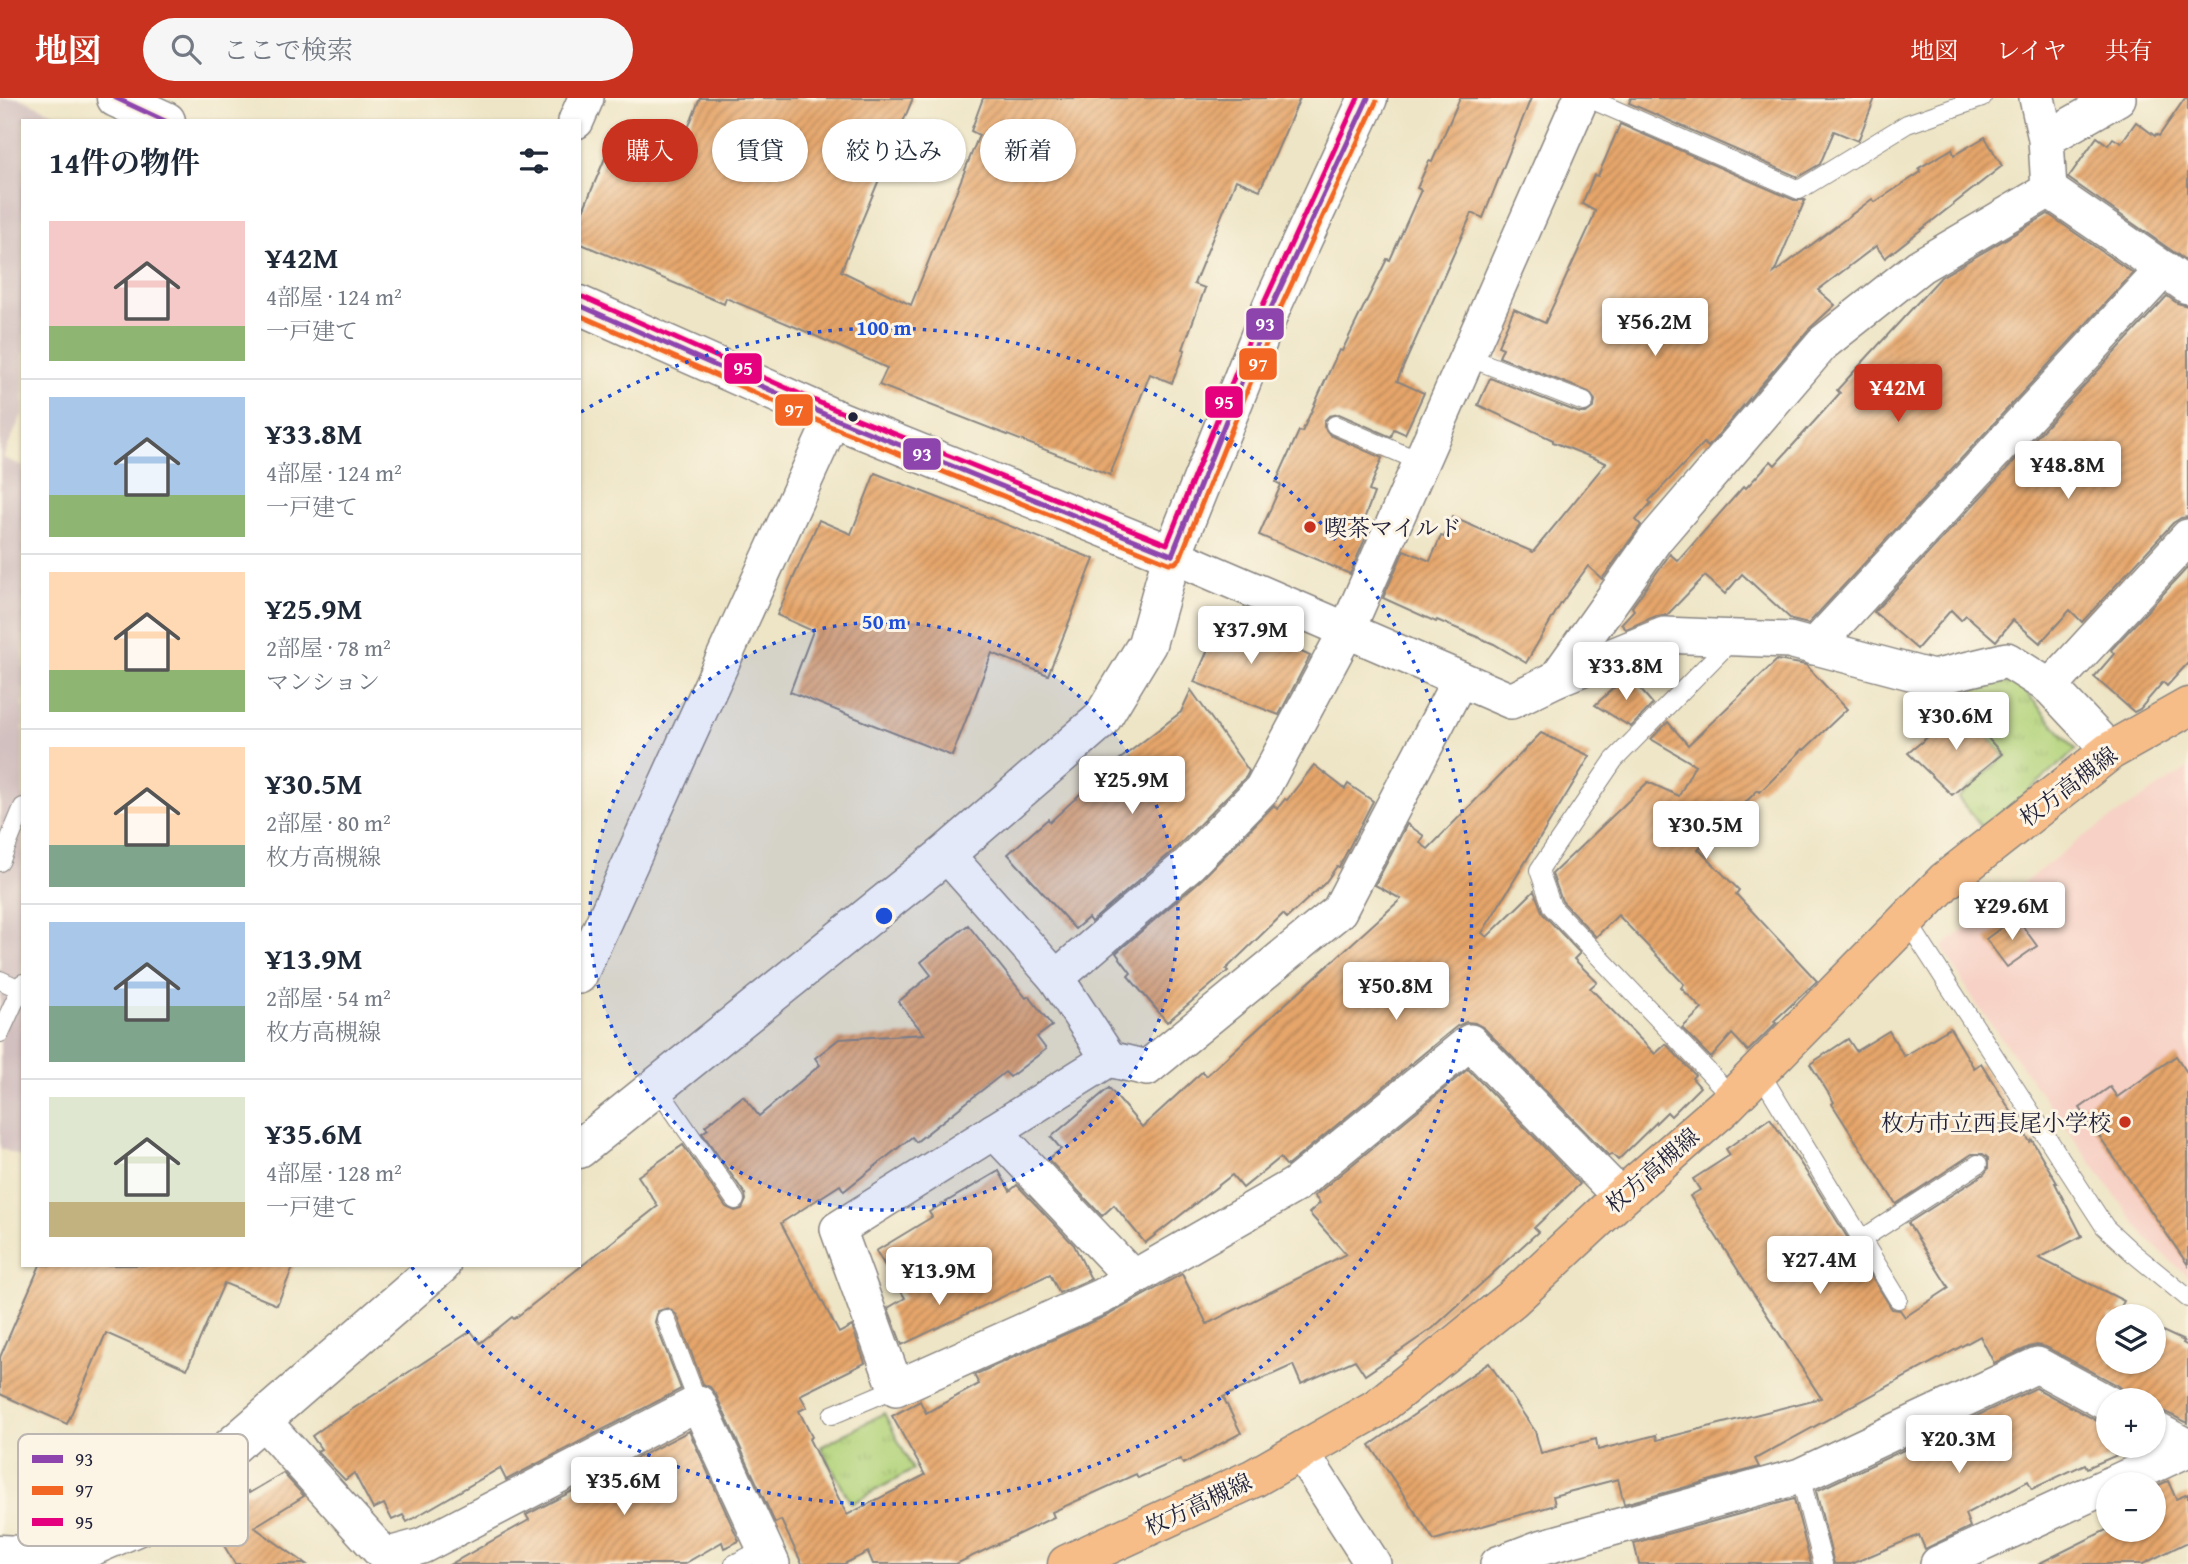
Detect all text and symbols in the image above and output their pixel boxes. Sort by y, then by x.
search box [143,18,633,81]
text: 地図 [35,26,101,74]
icon: search [167,30,205,68]
text: ここで検索 [223,30,353,69]
text: 地図 [1910,33,1958,68]
text: レイヤ [1996,33,2067,68]
text: 共有 [2105,33,2153,68]
chip: 購入 [602,119,698,182]
chip: 賃貸 [712,119,808,182]
chip: 絞り込み [822,119,966,182]
chip: 新着 [980,119,1076,182]
text: 14件の物件 [49,140,200,184]
icon: filters [515,142,553,180]
text: ¥42M [266,235,338,279]
icon: home [105,249,189,333]
text: 4部屋 · 124 m² [266,280,402,313]
pin: ¥56.2M [1598,299,1712,358]
text: ¥56.2M [1618,304,1692,337]
line badge: 93 [1245,307,1285,341]
text: 93 [1255,310,1275,338]
text: 100 m [856,312,912,343]
text: 一戸建て [266,314,358,347]
line badge: 97 [1238,347,1278,381]
text: 97 [1248,350,1268,378]
line badge: 95 [723,352,763,385]
text: 95 [733,354,753,382]
pin: ¥42M [1857,364,1939,424]
text: ¥42M [1870,370,1926,403]
line badge: 95 [1204,385,1244,419]
text: 95 [1214,388,1234,416]
line badge: 97 [774,393,814,427]
text: 97 [784,396,804,424]
unlabelled marker [846,410,860,424]
text: ¥33.8M [266,411,362,455]
icon: home [105,425,189,509]
line badge: 93 [902,437,942,471]
text: 93 [912,440,932,468]
pin: ¥48.8M [2011,442,2125,501]
text: ¥48.8M [2031,447,2105,480]
text: 4部屋 · 124 m² [266,456,402,489]
text: 一戸建て [266,490,358,523]
place label: 喫茶マイルド [1324,511,1462,544]
marker: 喫茶マイルド [1302,519,1318,535]
text: ¥25.9M [266,586,362,630]
icon: home [105,600,189,684]
text: 50 m [862,606,906,637]
pin: ¥37.9M [1194,606,1308,666]
text: ¥37.9M [1214,612,1288,645]
text: 2部屋 · 78 m² [266,631,391,664]
pin: ¥33.8M [1569,642,1683,702]
text: ¥33.8M [1589,648,1663,681]
text: マンション [266,665,380,698]
pin: ¥30.6M [1899,692,2013,752]
text: ¥30.6M [1919,698,1993,731]
street label: 枚方高槻線 [2012,738,2124,834]
pin: ¥25.9M [1075,756,1189,816]
text: ¥30.5M [266,761,362,805]
text: ¥25.9M [1095,762,1169,795]
icon: home [105,775,189,859]
pin: ¥30.5M [1649,802,1763,861]
text: 2部屋 · 80 m² [266,806,391,839]
text: ¥30.5M [1669,807,1743,840]
text: 枚方高槻線 [266,840,381,873]
pin: ¥29.6M [1955,882,2069,942]
text: ¥29.6M [1975,888,2049,921]
centre of rings [872,904,896,928]
text: ¥13.9M [266,936,362,980]
icon: home [105,950,189,1034]
pin: ¥50.8M [1339,962,1453,1022]
text: ¥50.8M [1359,968,1433,1001]
text: 2部屋 · 54 m² [266,981,391,1014]
text: 枚方高槻線 [266,1015,381,1048]
place label: 枚方市立西長尾小学校 [1881,1106,2111,1139]
text: ¥35.6M [266,1111,362,1155]
marker: 枚方市立西長尾小学校 [2117,1114,2133,1130]
street label: 枚方高槻線 [1598,1120,1706,1220]
icon: home [105,1125,189,1209]
text: 4部屋 · 128 m² [266,1156,402,1189]
text: 一戸建て [266,1190,358,1223]
pin: ¥27.4M [1763,1236,1877,1296]
text: ¥27.4M [1783,1242,1857,1275]
pin: ¥13.9M [882,1248,996,1307]
text: ¥13.9M [902,1253,976,1286]
map controls [2096,1304,2166,1542]
button: layers [2096,1304,2166,1374]
button: + [2096,1388,2166,1458]
pin: ¥20.3M [1902,1416,2016,1475]
text: ¥20.3M [1922,1421,1996,1454]
legend [18,1434,248,1546]
text: 93 [75,1445,93,1473]
pin: ¥35.6M [567,1458,681,1517]
text: ¥35.6M [587,1463,661,1496]
street label: 枚方高槻線 [1139,1465,1257,1543]
button: − [2096,1472,2166,1542]
text: 97 [75,1476,93,1504]
text: 95 [75,1508,93,1536]

